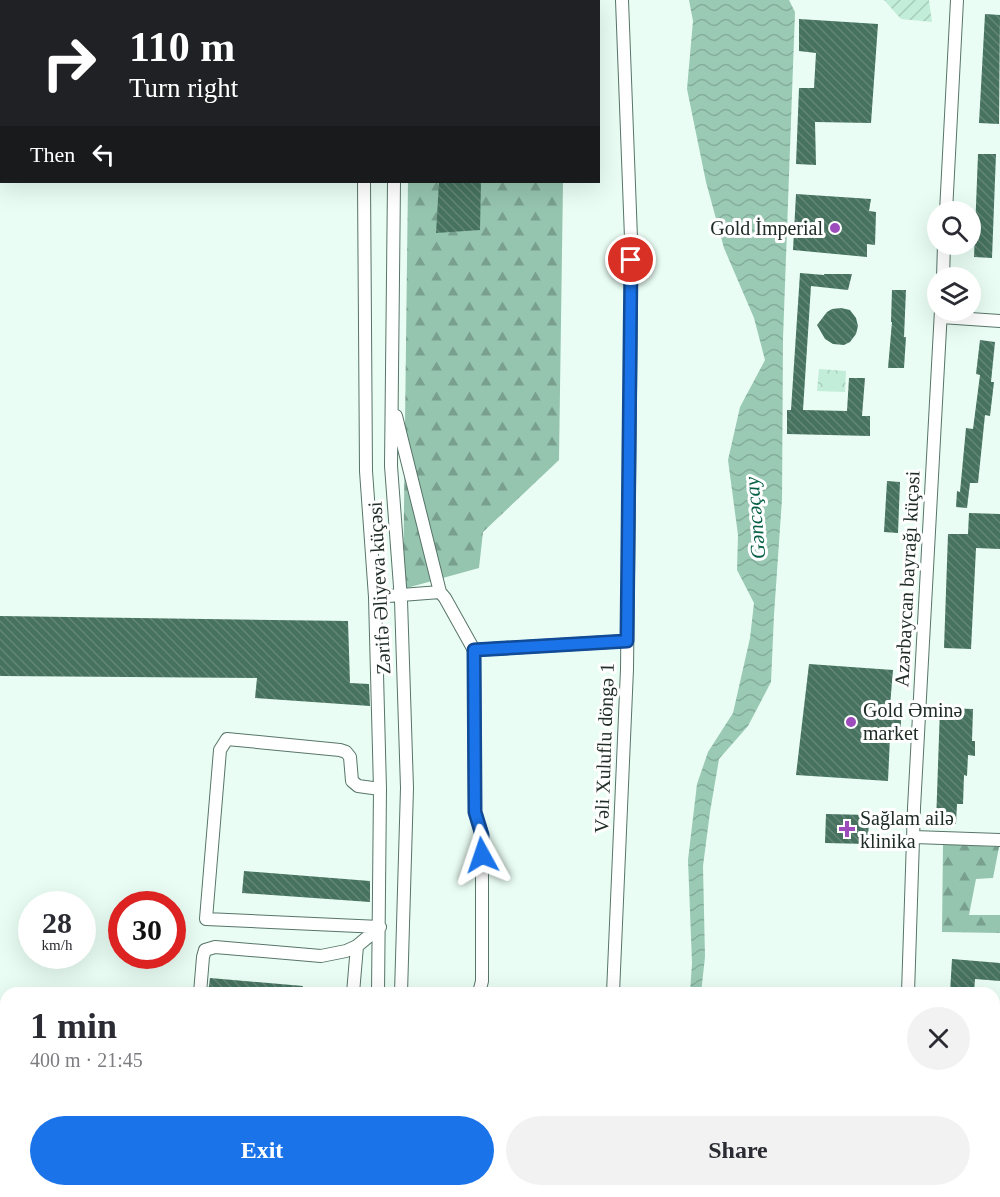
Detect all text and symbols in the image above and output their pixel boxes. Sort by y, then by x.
icon: right [30,24,108,102]
text: 110 m [129,24,235,70]
text: Turn right [129,73,238,103]
icon: left [87,138,120,171]
text: Then [30,142,75,167]
map controls [927,201,981,321]
button: search [927,201,981,255]
place label: Gold İmperial [710,217,823,240]
marker: Gold İmperial [828,221,842,235]
pin [605,234,656,285]
icon: arrive [614,243,647,276]
button: layers [927,267,981,321]
street label: Azərbaycan bayrağı küçəsi [890,470,925,688]
water label: Gəncəçay [739,475,771,560]
street label: Zərifə Əliyeva küçəsi [363,500,396,675]
street label: Vəli Xuluflu döngə 1 [590,662,619,834]
place label: Gold Əminə market [863,699,963,744]
marker: Gold Əminə market [844,715,858,729]
place label: Sağlam ailə klinika [860,807,954,852]
marker: Sağlam ailə klinika [838,820,856,838]
position arrow [450,823,514,887]
speed limit sign: 30 [108,891,186,969]
text: 28 [42,906,72,939]
text: km/h [42,937,72,953]
text: 1 min [30,1006,117,1046]
button: close [907,1007,970,1070]
text: 400 m · 21:45 [30,1049,143,1071]
button: Exit [30,1116,494,1185]
button: Share [506,1116,970,1185]

